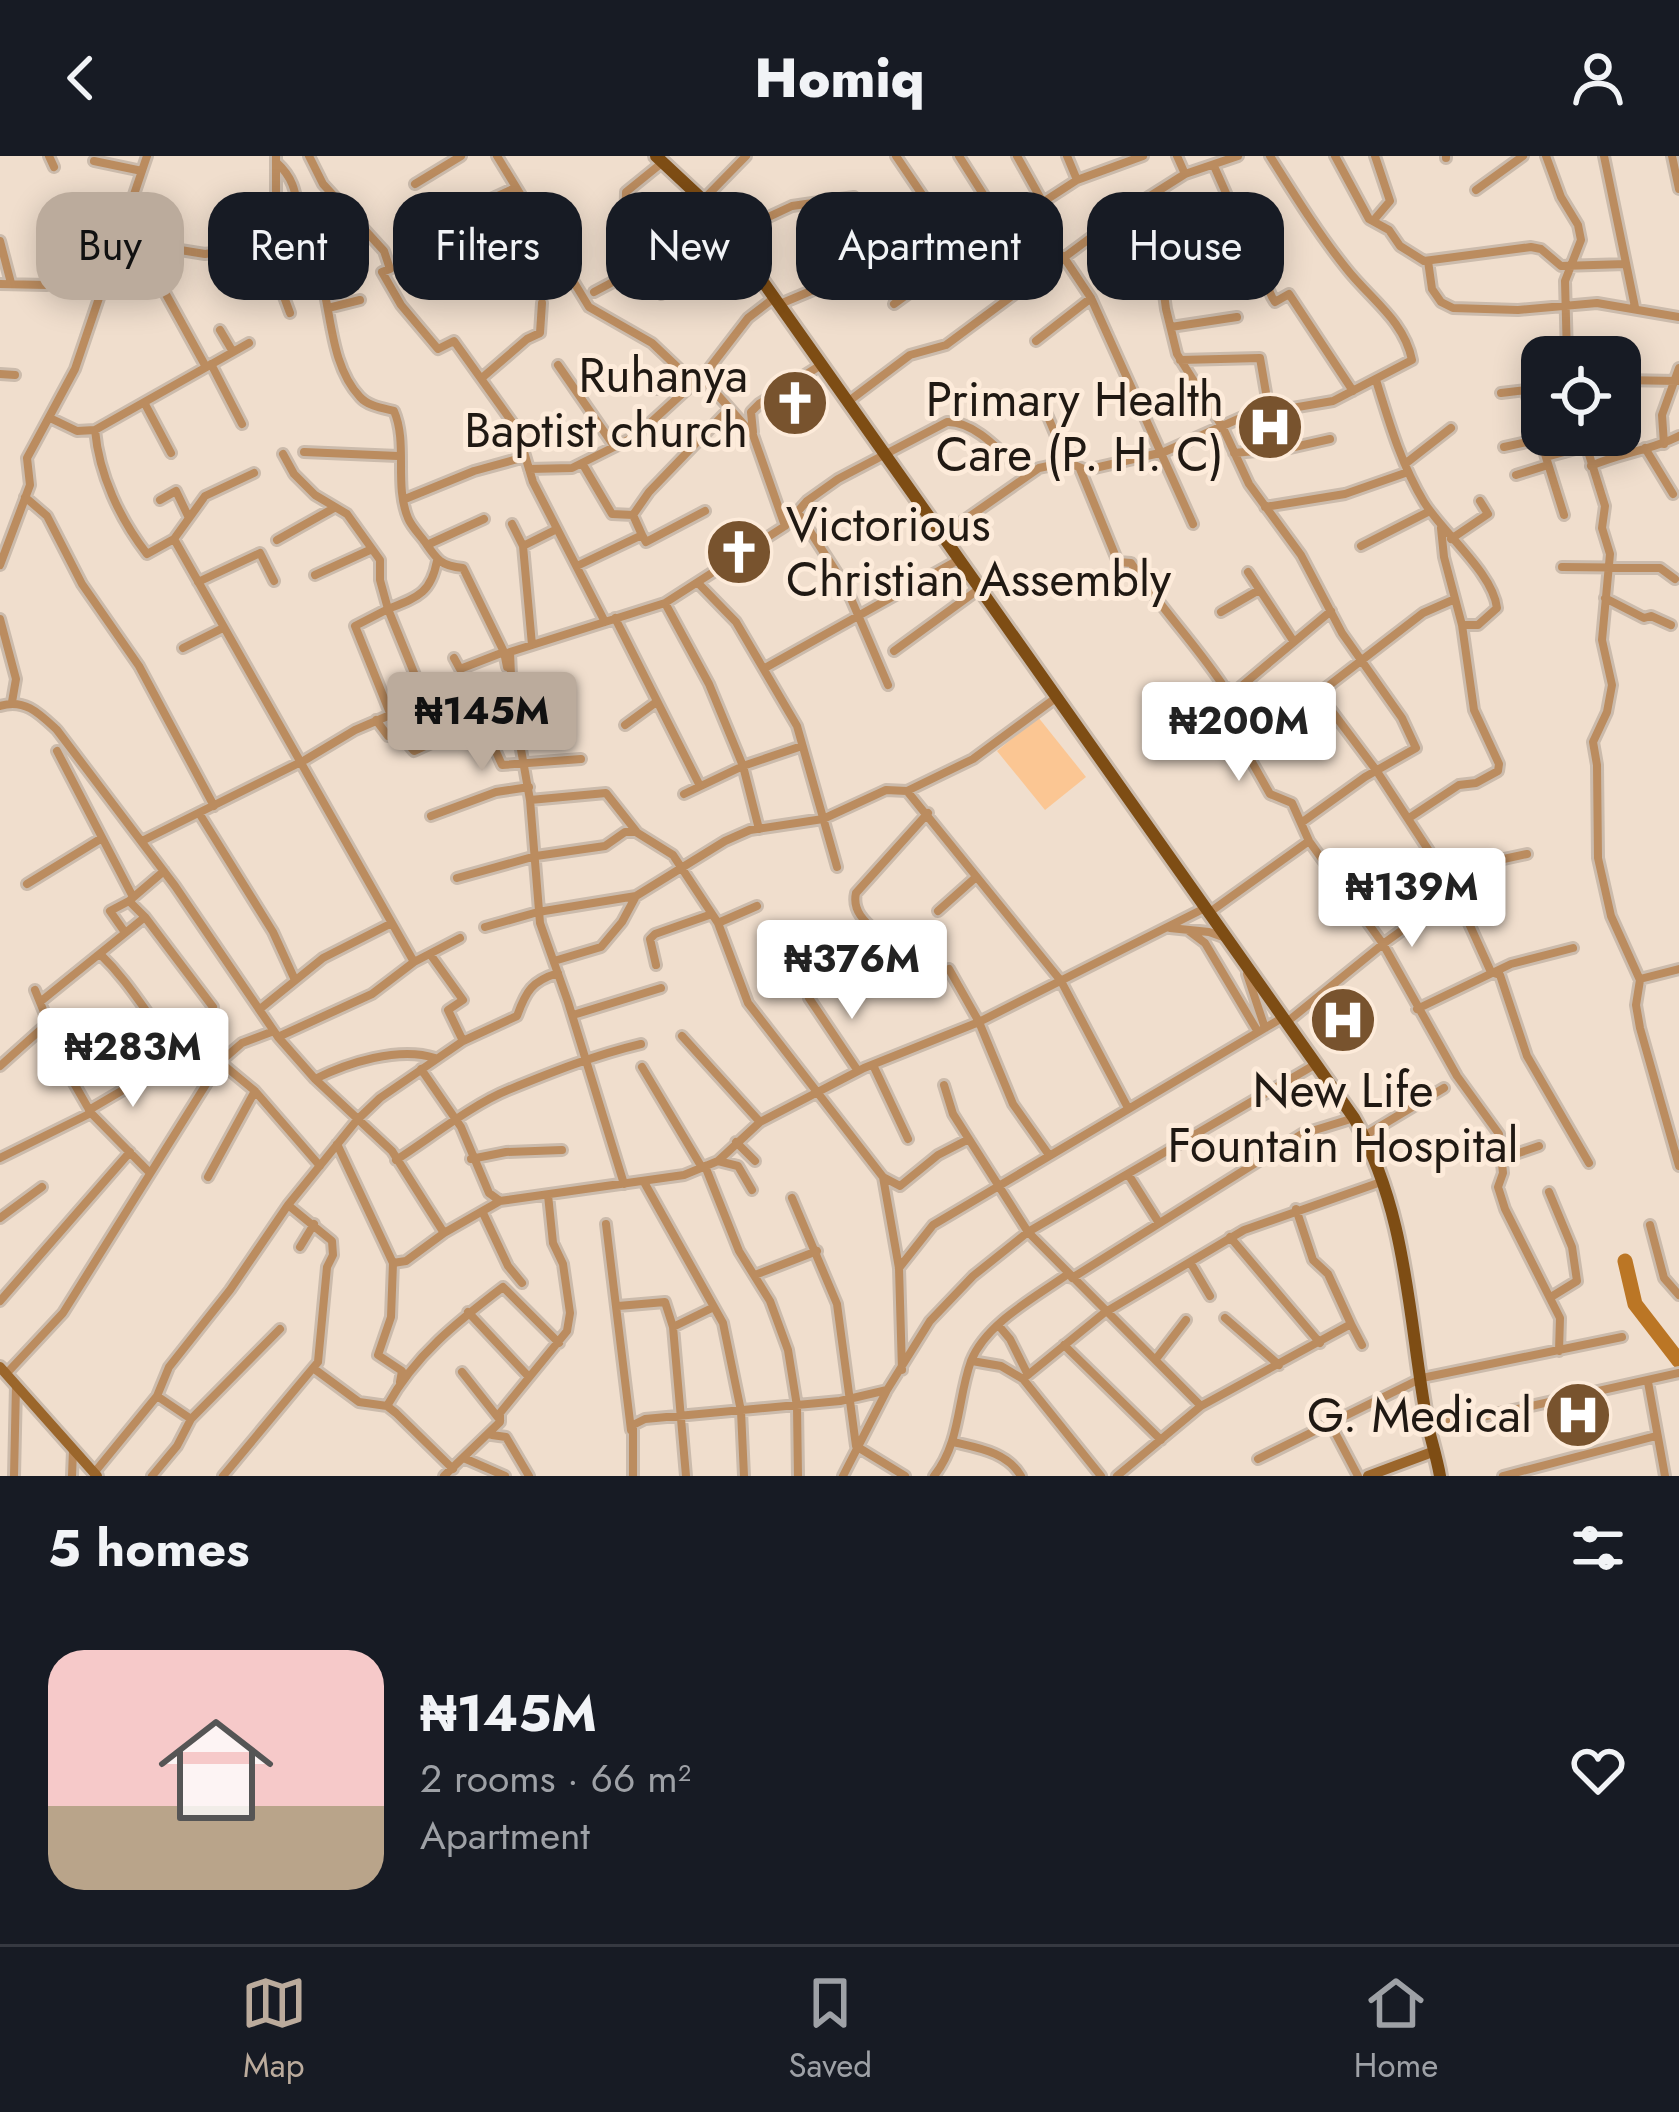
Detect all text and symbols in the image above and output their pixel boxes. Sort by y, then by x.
text: Homiq [754,39,925,117]
icon: back [48,45,114,111]
icon: person [1565,45,1631,111]
chip: Buy [36,192,184,300]
chip: Rent [208,192,369,300]
chip: Filters [393,192,582,300]
chip: New [606,192,772,300]
chip: Apartment [796,192,1063,300]
chip: House [1087,192,1284,300]
map controls [1521,336,1641,456]
button: locate [1521,336,1641,456]
place label: Ruhanya Baptist church [464,341,748,465]
place label: Primary Health Care (P. H. C) [926,365,1224,489]
church icon: Ruhanya Baptist church [760,368,830,438]
hospital icon: Primary Health Care (P. H. C) [1235,392,1305,462]
place label: Victorious Christian Assembly [786,490,1172,614]
church icon: Victorious Christian Assembly [704,517,774,587]
pin: ₦145M [398,672,566,774]
text: ₦145M [414,682,550,739]
pin: ₦200M [1155,682,1323,784]
text: ₦200M [1169,692,1309,749]
pin: ₦139M [1328,848,1496,950]
text: ₦139M [1345,858,1479,915]
pin: ₦376M [768,920,936,1022]
text: ₦376M [784,930,920,987]
hospital icon: New Life Fountain Hospital [1308,985,1378,1055]
pin: ₦283M [49,1008,217,1110]
text: ₦283M [64,1018,202,1075]
place label: New Life Fountain Hospital [1167,1056,1519,1180]
hospital icon: G. Medical [1543,1380,1613,1450]
place label: G. Medical [1307,1381,1532,1450]
text: 5 homes [48,1511,250,1585]
icon: filters [1565,1515,1631,1581]
text: ₦145M [420,1676,597,1750]
icon: home [144,1698,288,1842]
icon: heart [1565,1737,1631,1803]
text: 2 rooms · 66 m² [420,1750,691,1807]
text: Apartment [420,1807,590,1864]
tab: Map [241,1970,307,2089]
tab: Saved [789,1970,872,2089]
tab: Home [1354,1970,1438,2089]

